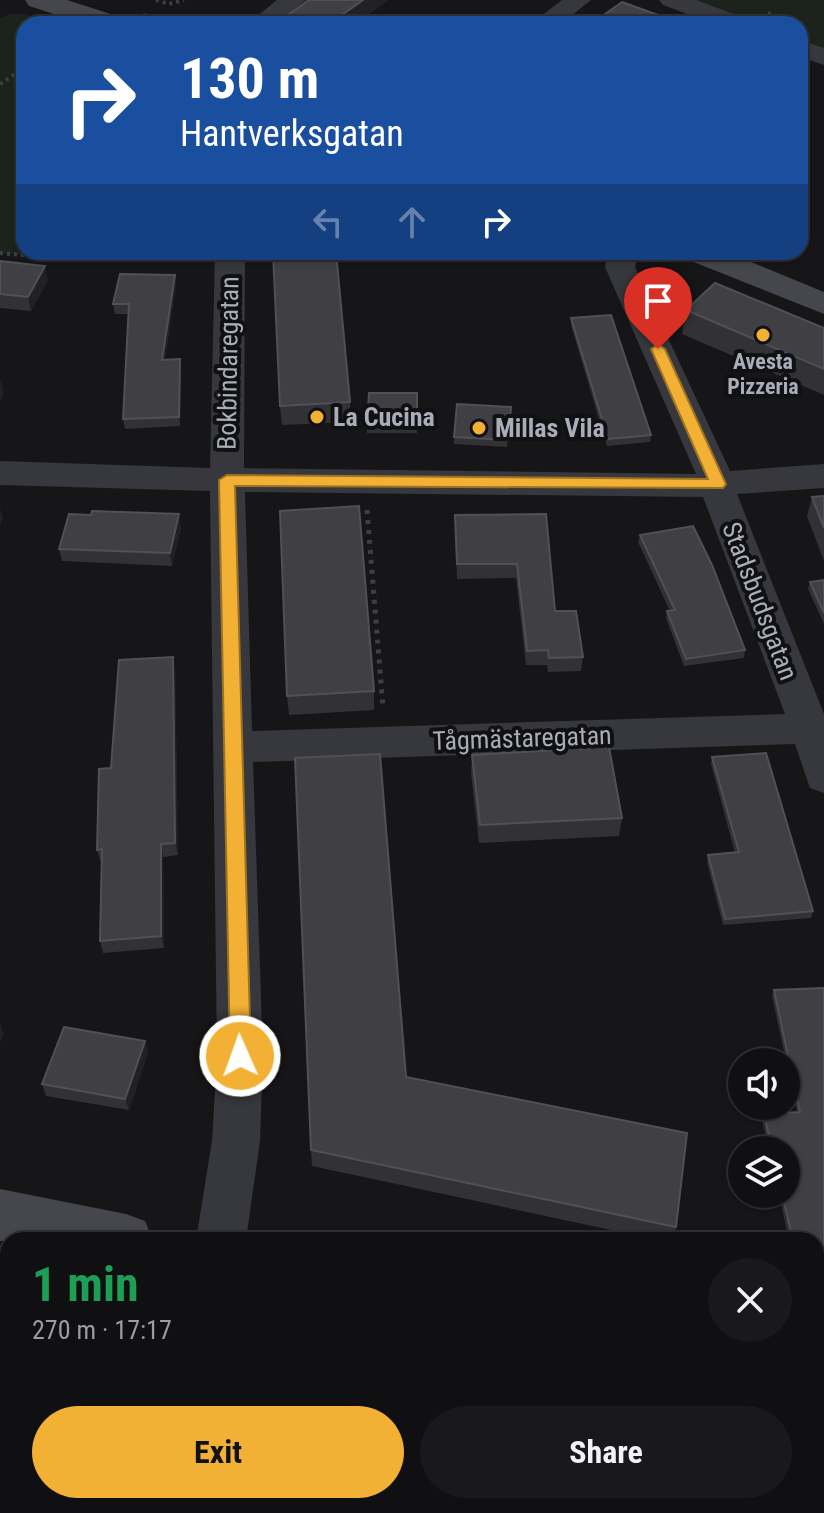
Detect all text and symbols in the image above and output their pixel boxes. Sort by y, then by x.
text: 130 m [180,46,319,112]
icon: right [48,48,152,152]
text: Hantverksgatan [180,113,404,155]
icon: left [306,200,350,244]
icon: ahead [390,200,434,244]
icon: right [474,200,518,244]
pin [624,267,692,349]
street label: Bokbindaregatan [211,276,245,450]
icon: arrive [636,279,680,323]
marker: Avesta Pizzeria [754,326,772,344]
place label: Avesta Pizzeria [727,349,799,399]
place label: La Cucina [333,402,435,432]
marker: La Cucina [308,408,326,426]
place label: Millas Vila [495,413,605,443]
marker: Millas Vila [470,419,488,437]
street label: Stadsbudsgatan [716,518,804,684]
street label: Tågmästaregatan [432,720,612,756]
position arrow [198,1014,282,1098]
map controls [728,1048,800,1208]
button: sound [728,1048,800,1120]
button: layers [728,1136,800,1208]
text: 1 min [32,1256,139,1313]
button: close [708,1258,792,1342]
text: 270 m · 17:17 [32,1315,172,1345]
button: Exit [32,1406,404,1498]
button: Share [420,1406,792,1498]

